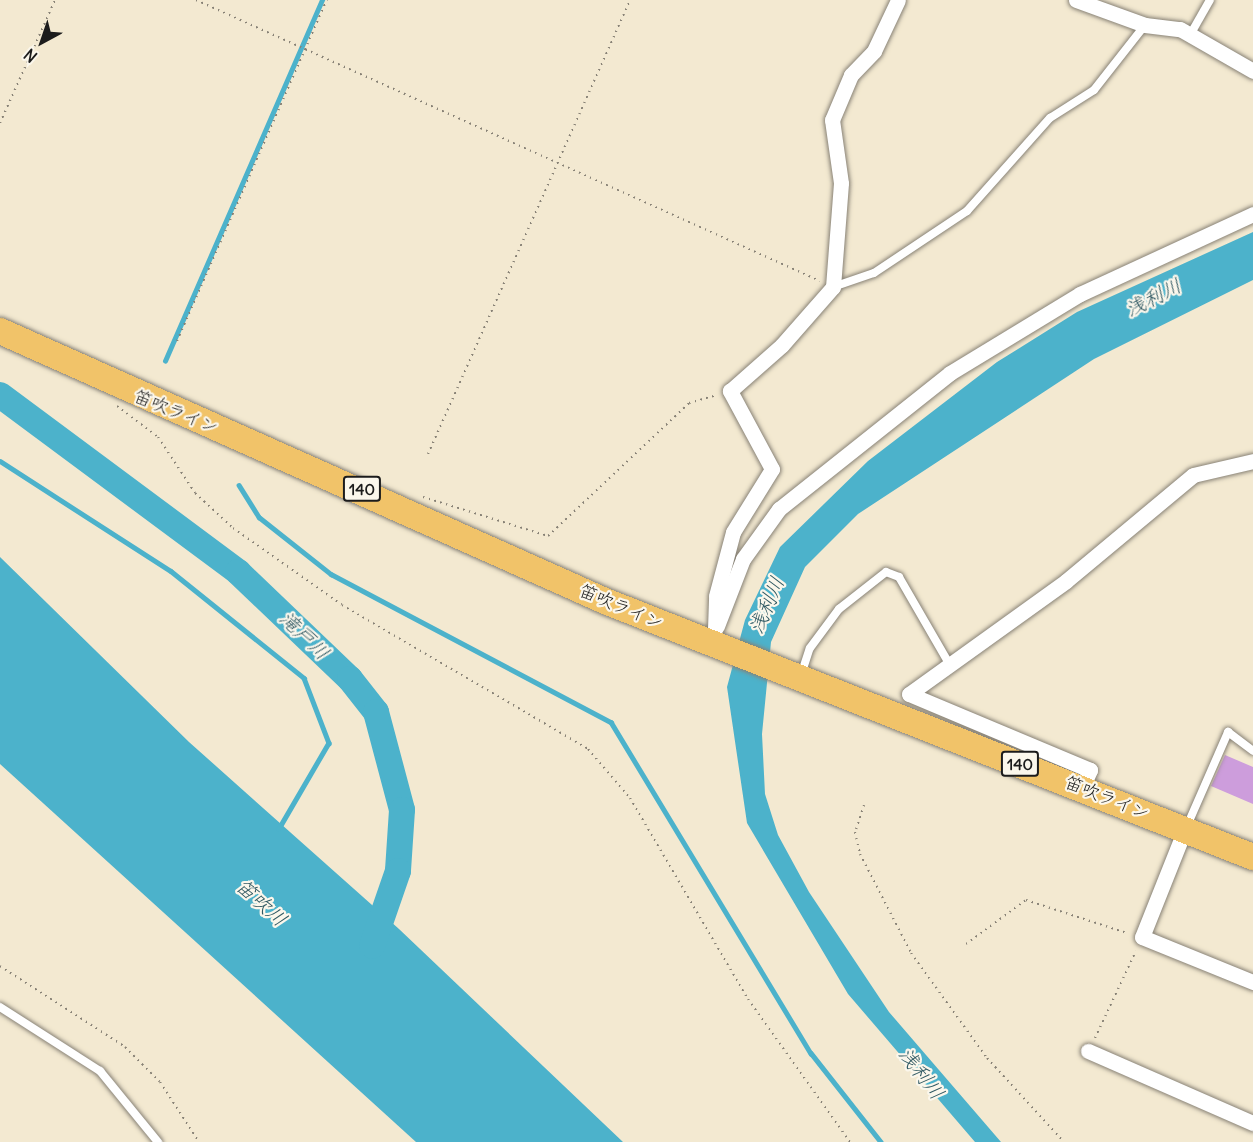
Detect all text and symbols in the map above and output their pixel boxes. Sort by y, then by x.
north arrow [12,12,72,72]
text: N [20,45,41,67]
water label: 浅利川 [1121,273,1185,321]
street label: 笛吹ライン [130,385,222,439]
road number: 140 [342,476,382,502]
water label: 浅利川 [743,573,789,637]
street label: 笛吹ライン [575,579,667,635]
water label: 滝戸川 [275,606,335,664]
road number: 140 [1000,751,1040,777]
street label: 笛吹ライン [1061,771,1153,825]
water label: 笛吹川 [232,873,292,931]
water label: 浅利川 [894,1042,950,1104]

